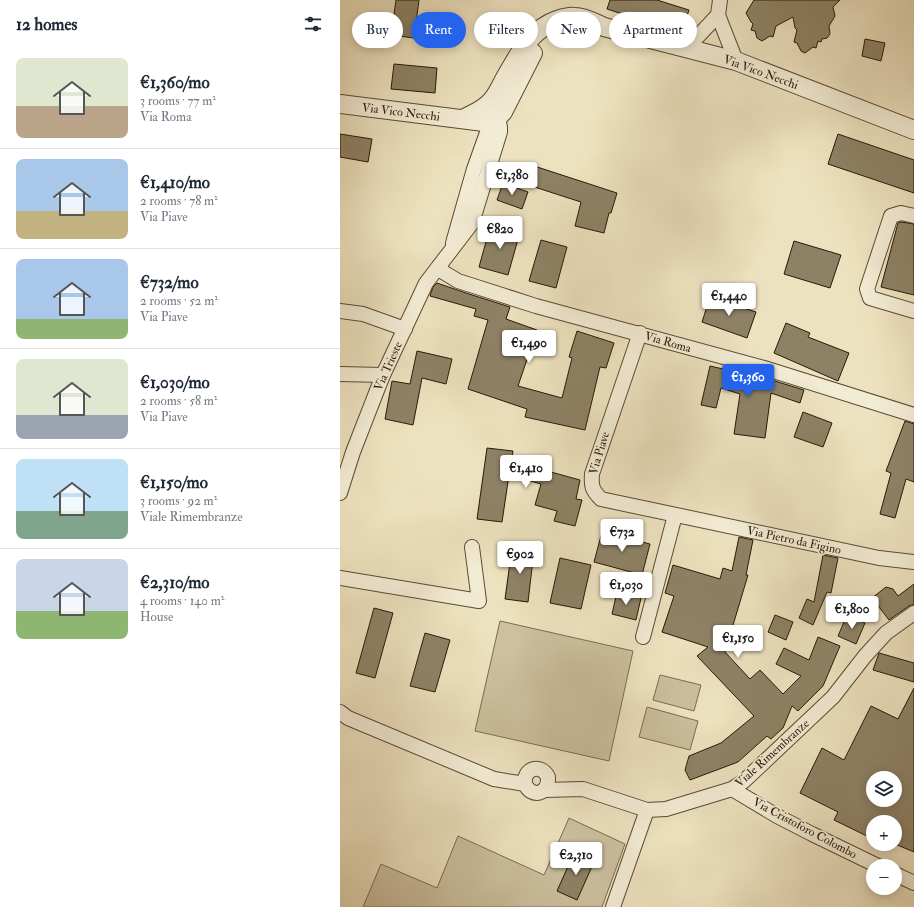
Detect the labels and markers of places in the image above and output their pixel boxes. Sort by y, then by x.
pin: €1,380 [479,162,545,196]
pin: €820 [476,216,524,250]
pin: €1,440 [696,283,762,317]
pin: €1,490 [496,330,562,364]
pin: €1,360 [715,364,781,398]
pin: €1,410 [493,455,559,489]
pin: €732 [598,519,646,553]
pin: €902 [496,541,544,575]
pin: €1,030 [593,572,659,606]
pin: €1,800 [819,596,885,630]
pin: €1,150 [705,625,771,659]
pin: €2,310 [543,842,609,876]

